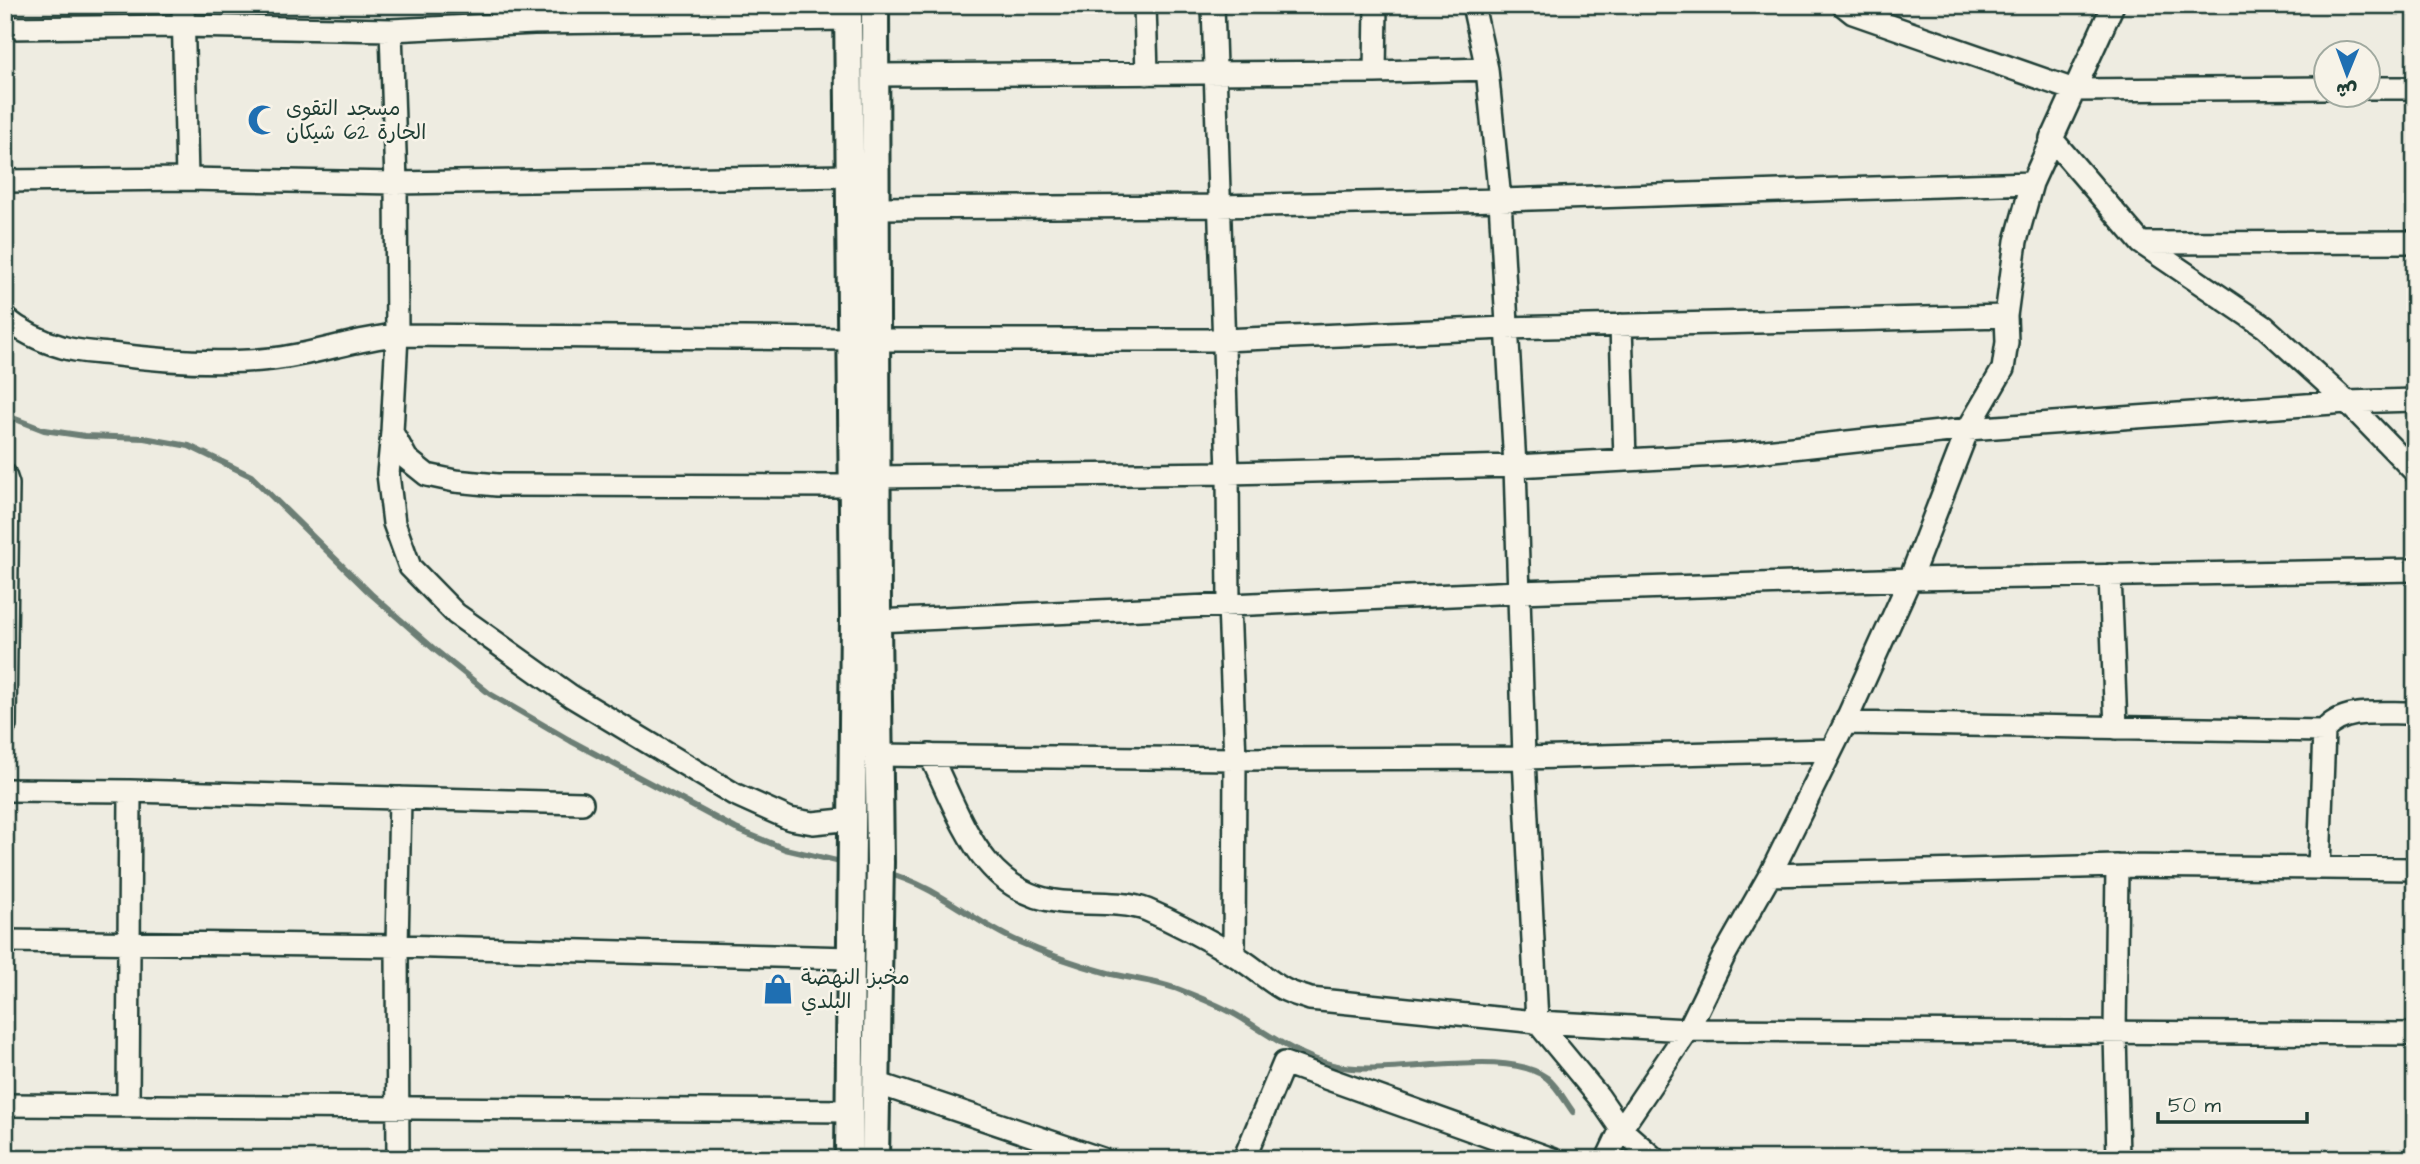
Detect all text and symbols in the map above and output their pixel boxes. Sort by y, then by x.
north arrow [2312,38,2382,108]
text: ش [2336,76,2357,103]
place label: مسجد التقوى الحارة 62 شيكان [286,94,426,147]
mosque icon: مسجد التقوى الحارة 62 شيكان [246,103,280,137]
place label: مخبز النهضة البلدي [801,963,910,1016]
shop icon: مخبز النهضة البلدي [761,972,795,1006]
scale bar [2158,1080,2306,1124]
text: 50 m [2168,1091,2222,1120]

